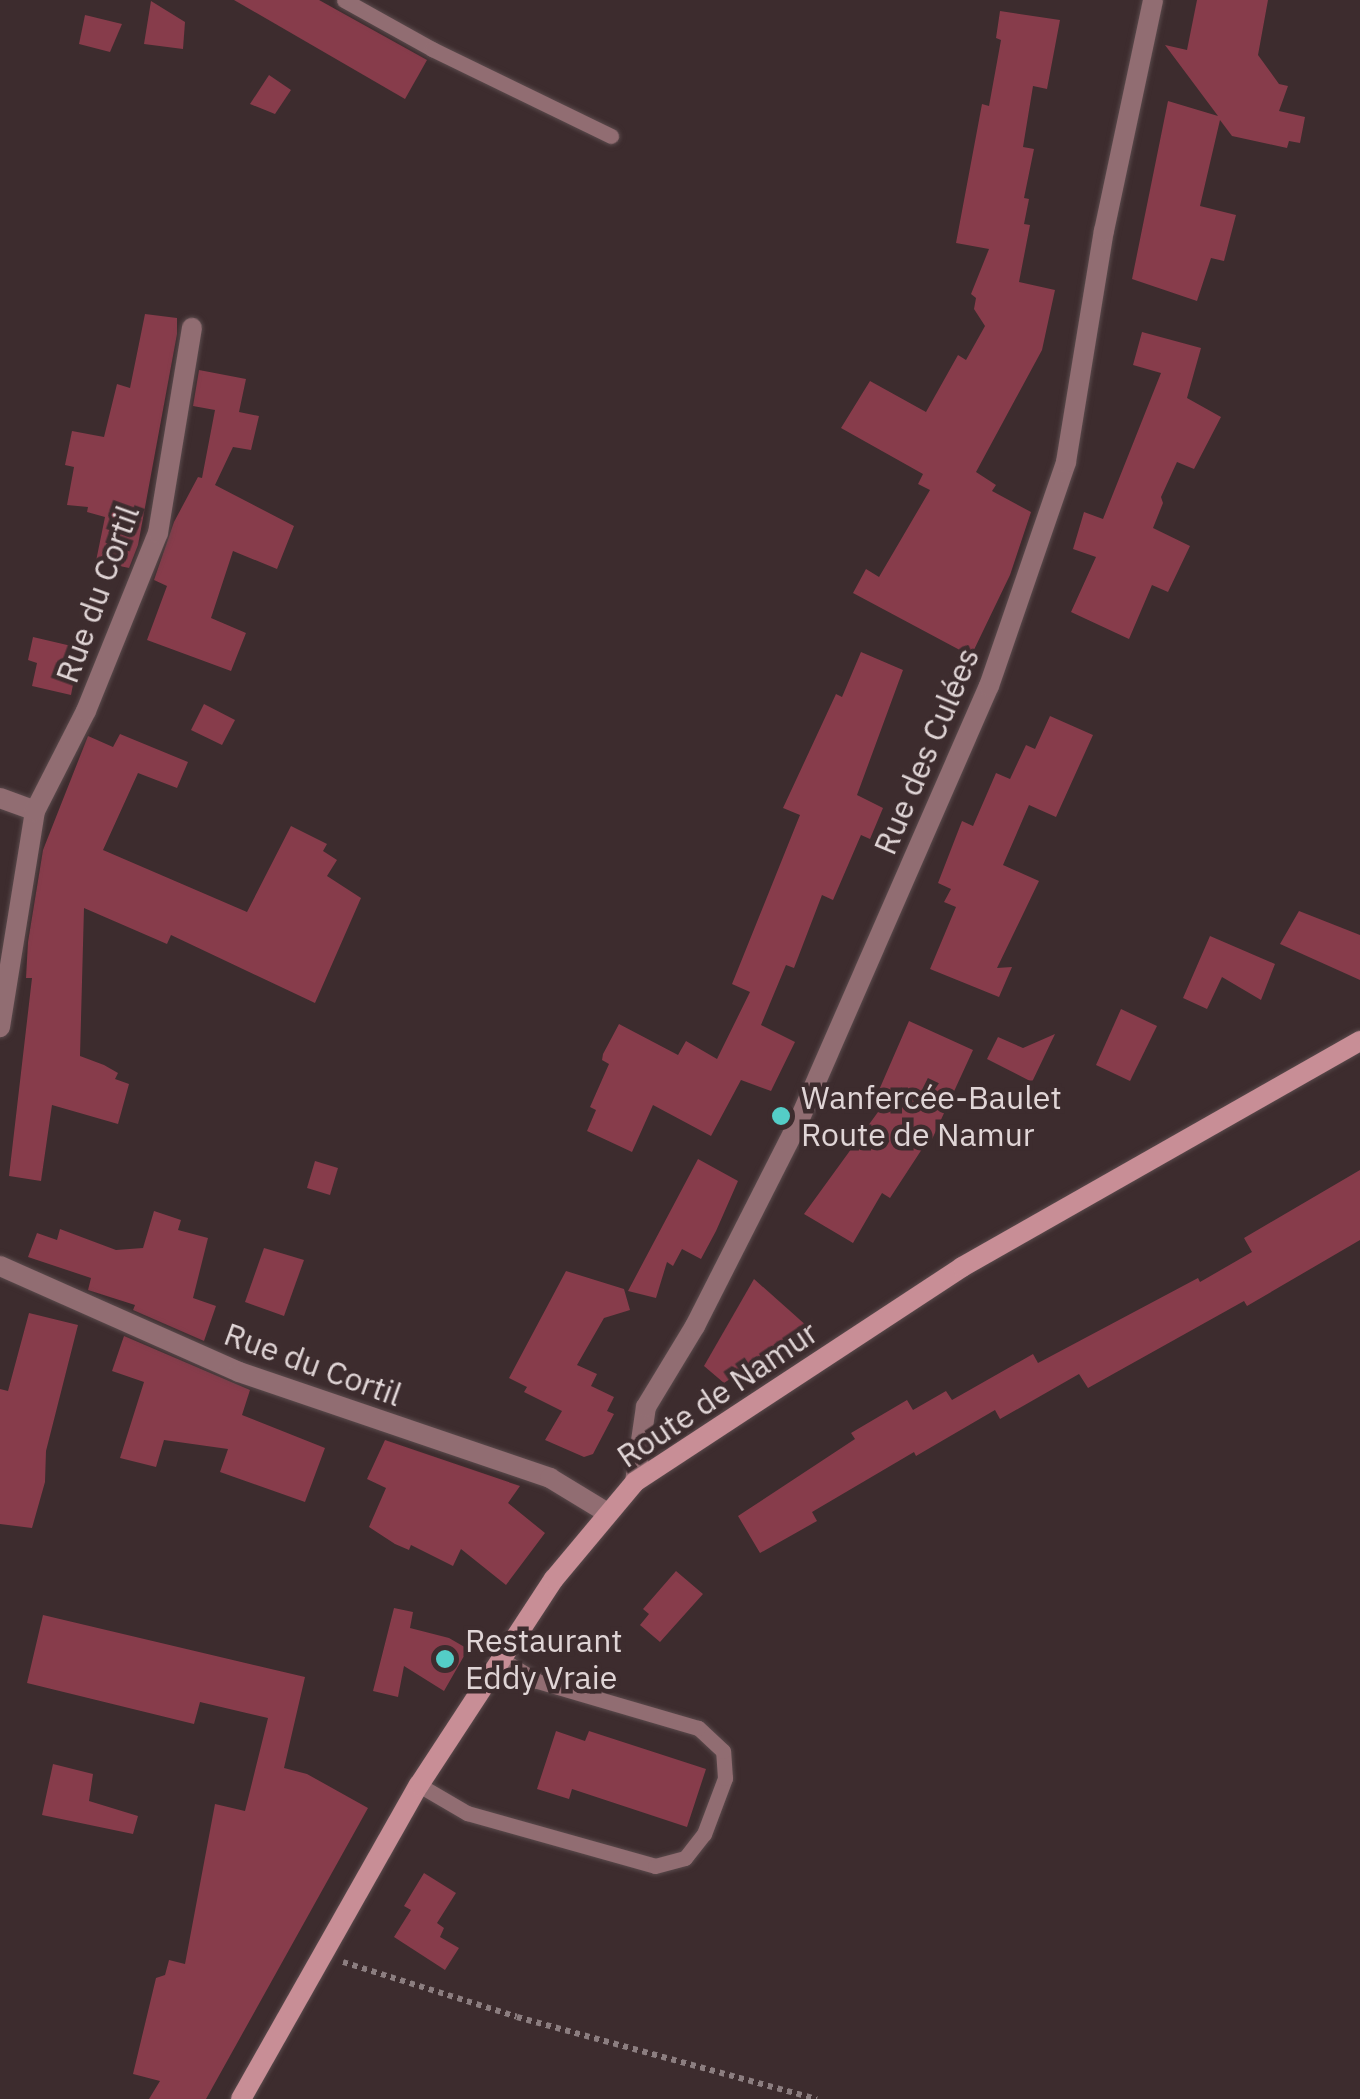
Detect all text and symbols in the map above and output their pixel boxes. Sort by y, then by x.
street label: Rue du Cortil [47,500,147,688]
street label: Rue des Culées [865,642,987,860]
place label: Wanfercée-Baulet Route de Namur [801,1079,1062,1154]
marker: Wanfercée-Baulet Route de Namur [770,1105,792,1127]
street label: Route de Namur [609,1313,825,1475]
street label: Rue du Cortil [219,1314,407,1414]
place label: Restaurant Eddy Vraie [465,1622,623,1697]
marker: Restaurant Eddy Vraie [434,1648,456,1670]

